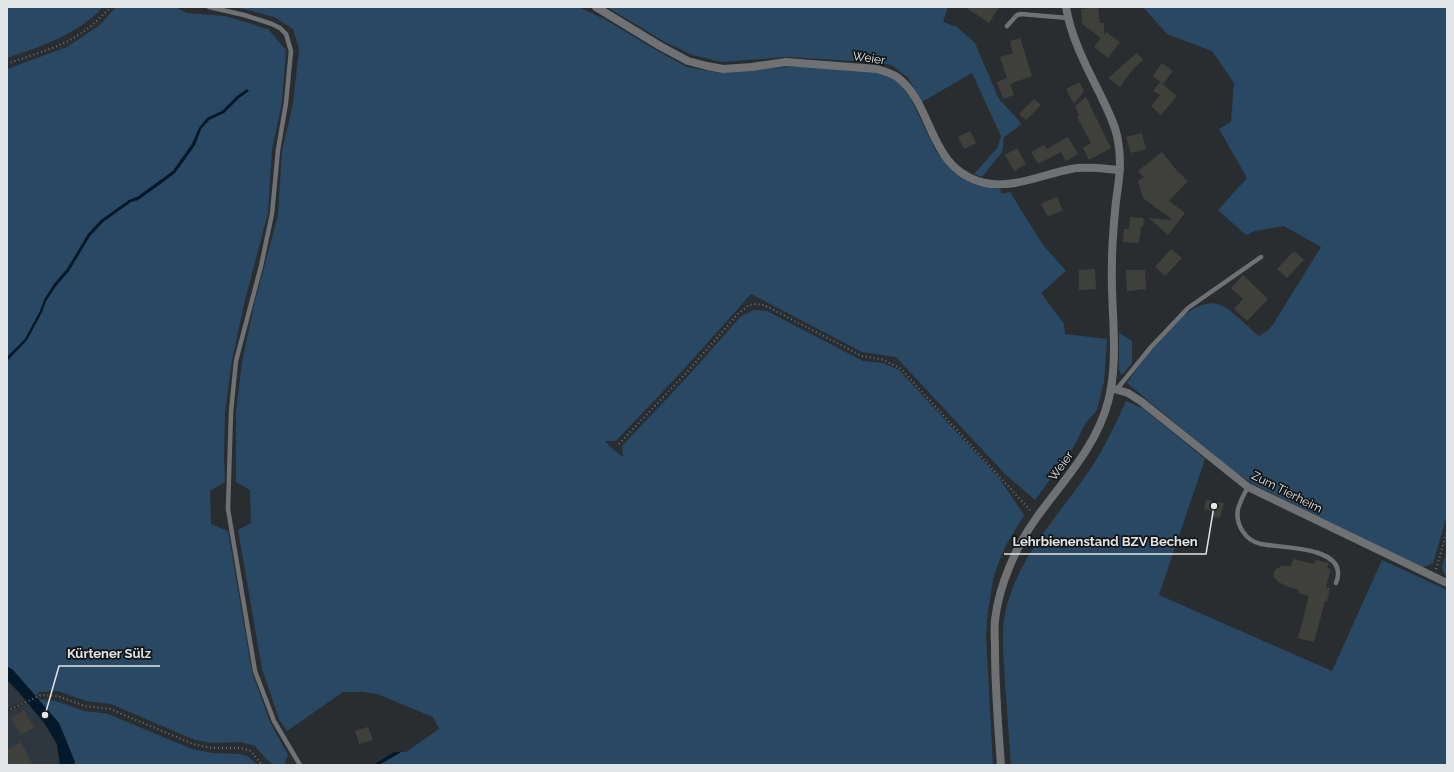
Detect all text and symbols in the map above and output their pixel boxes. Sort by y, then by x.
street label: Weier [852,49,887,67]
street label: Weier [1046,448,1077,483]
street label: Zum Tierheim [1249,468,1325,516]
callout: Lehrbienenstand BZV Bechen [1004,529,1206,554]
text: Lehrbienenstand BZV Bechen [1012,534,1198,549]
callout: Kürtener Sülz [59,641,160,666]
text: Kürtener Sülz [67,646,152,661]

